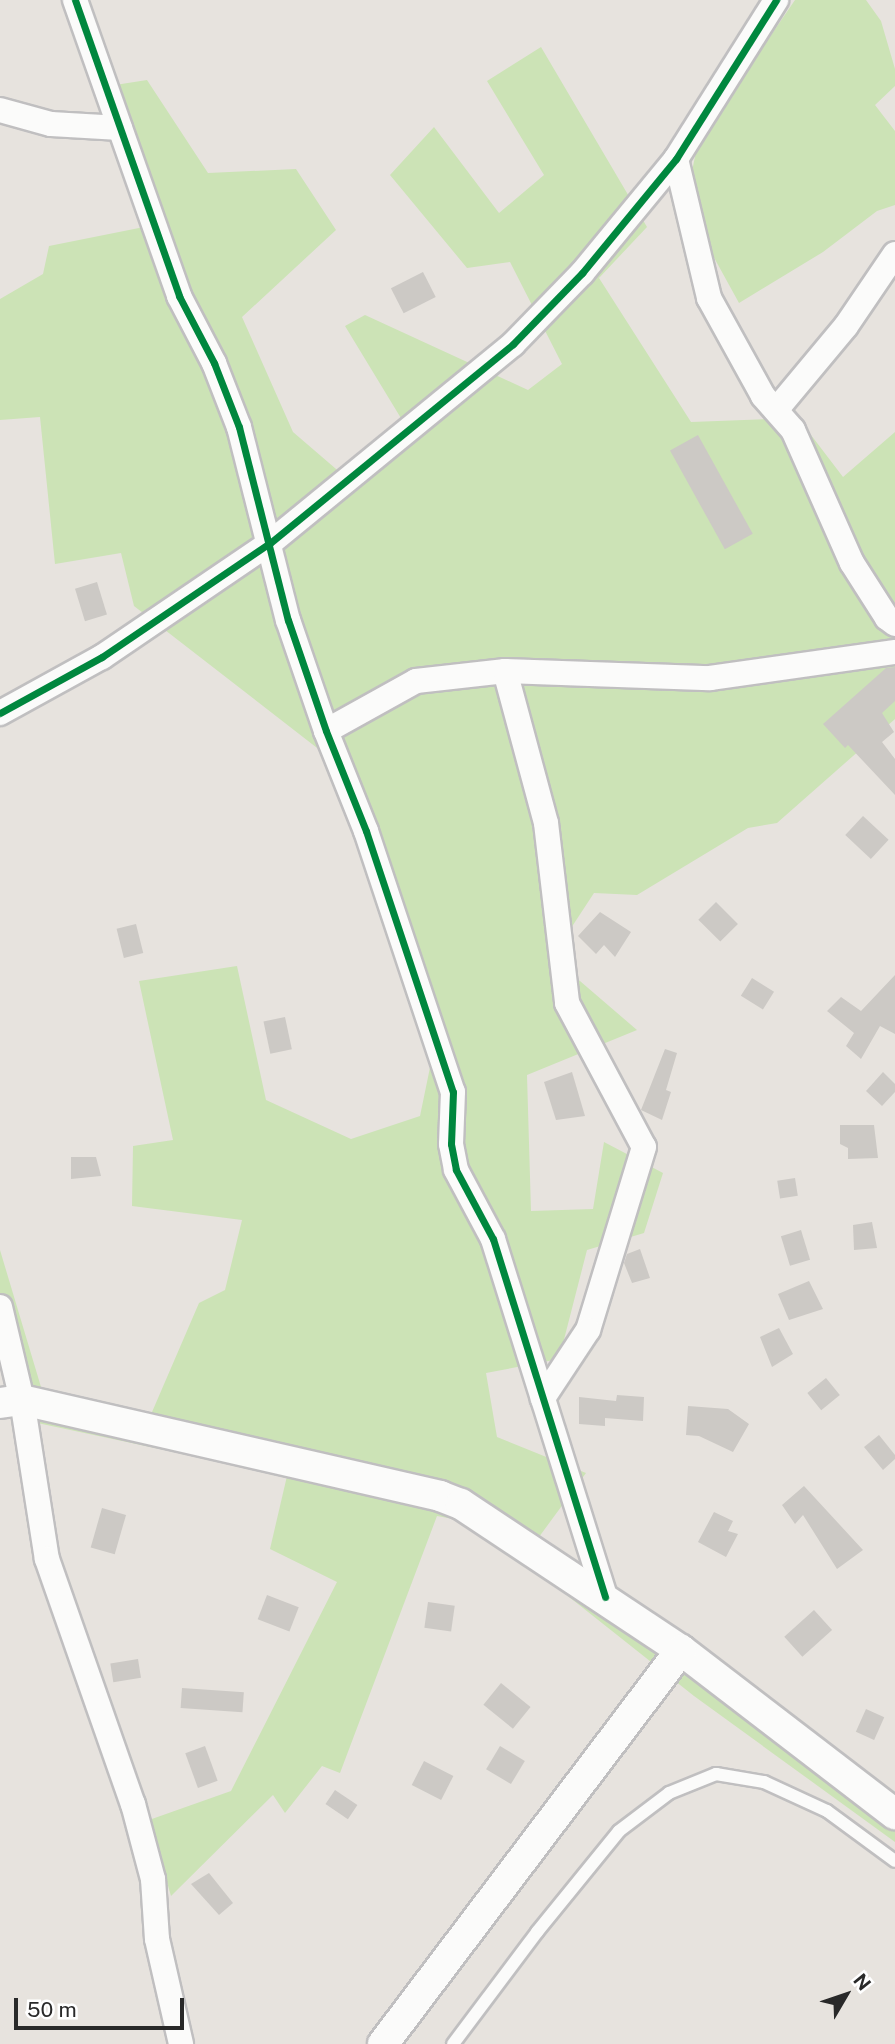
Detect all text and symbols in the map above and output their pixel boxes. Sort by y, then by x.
north arrow [811,1960,881,2030]
text: N [849,1969,876,1994]
scale bar [18,1984,187,2028]
text: 50 m [27,1997,77,2022]

